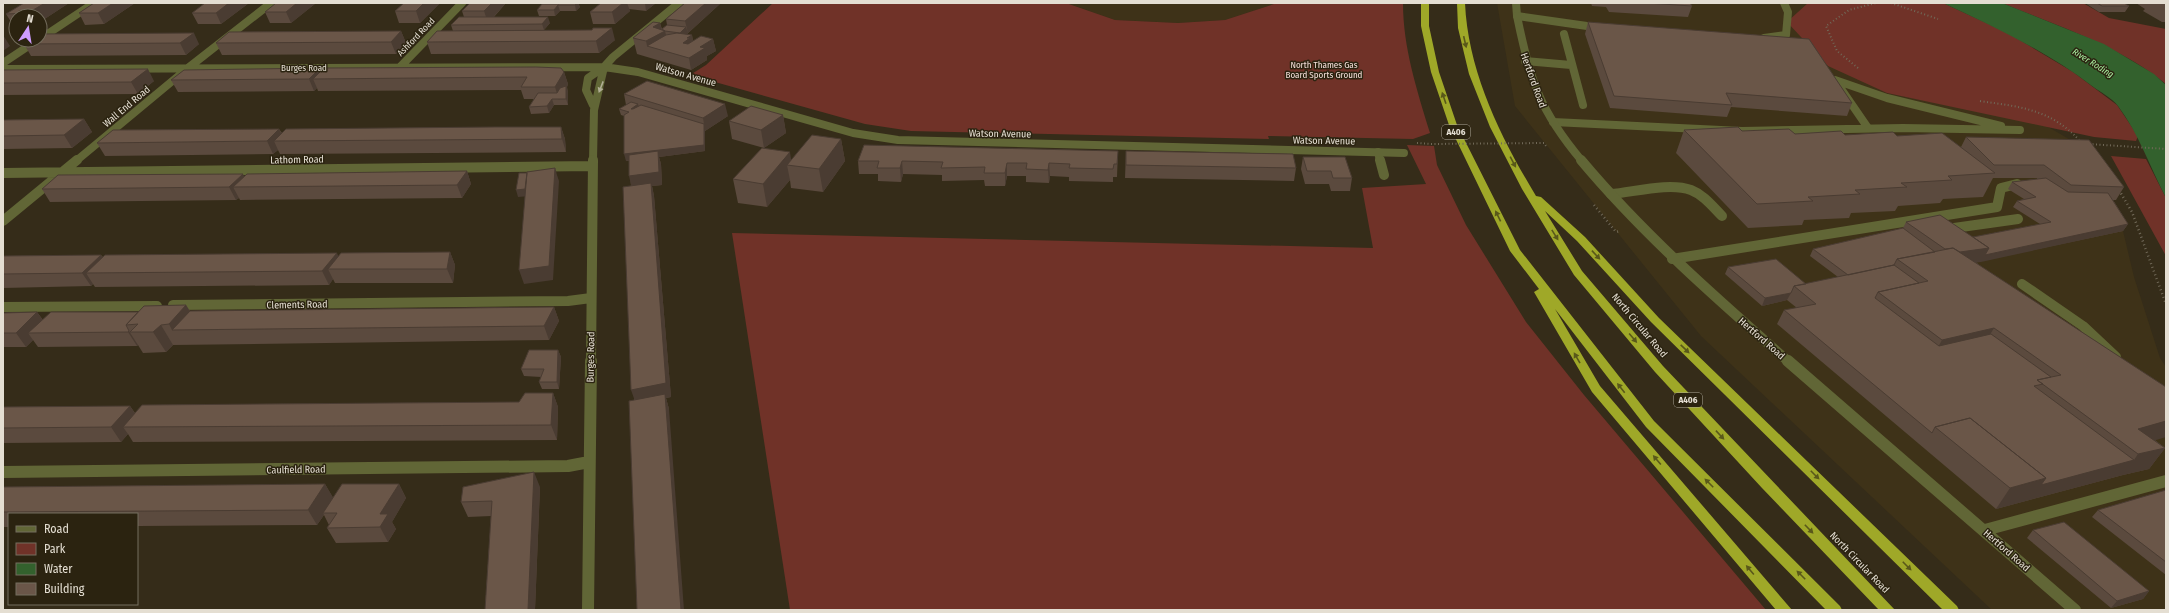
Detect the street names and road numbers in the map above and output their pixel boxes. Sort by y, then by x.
street label: Ashford Road [395,16,437,58]
street label: Hertford Road [1518,51,1549,109]
street label: Watson Avenue [654,61,718,89]
street label: Burges Road [281,63,327,73]
street label: Wall End Road [101,84,153,130]
road number: A406 [1442,125,1470,139]
street label: Watson Avenue [969,127,1031,141]
street label: Watson Avenue [1293,134,1355,148]
street label: Lathom Road [270,154,324,166]
street label: North Circular Road [1609,291,1670,360]
street label: Clements Road [266,298,328,312]
street label: Hertford Road [1736,315,1787,362]
street label: Burges Road [585,331,597,383]
road number: A406 [1674,393,1702,407]
street label: Caulfield Road [266,463,326,477]
street label: Hertford Road [1981,527,2032,574]
street label: North Circular Road [1827,530,1891,596]

